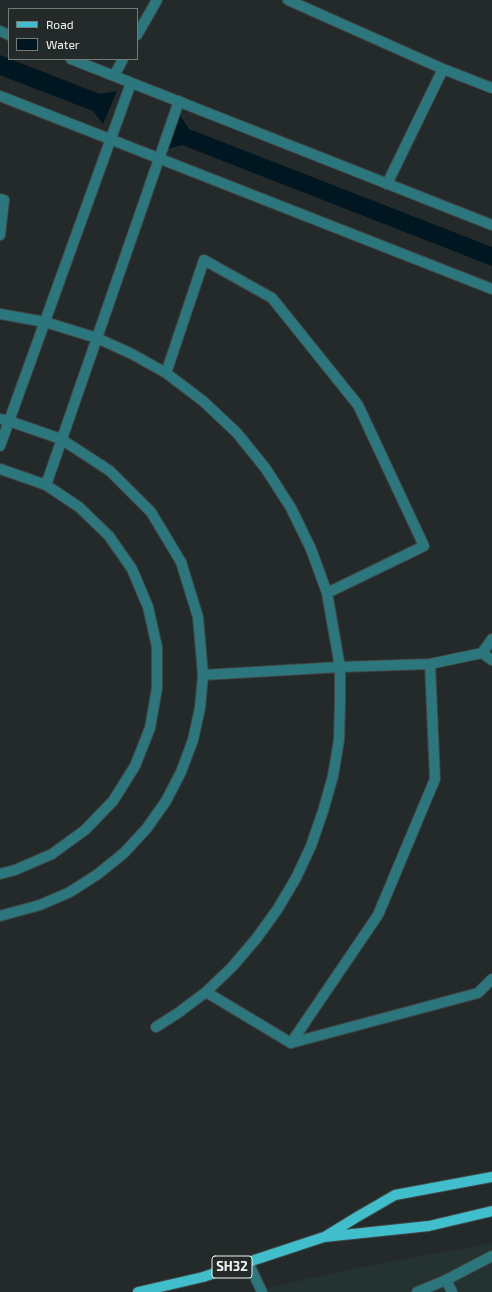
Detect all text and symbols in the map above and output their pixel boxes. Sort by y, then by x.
legend [8,8,138,60]
text: Road [46,17,74,31]
text: Water [46,37,80,51]
road number: SH32 [212,1256,252,1278]

